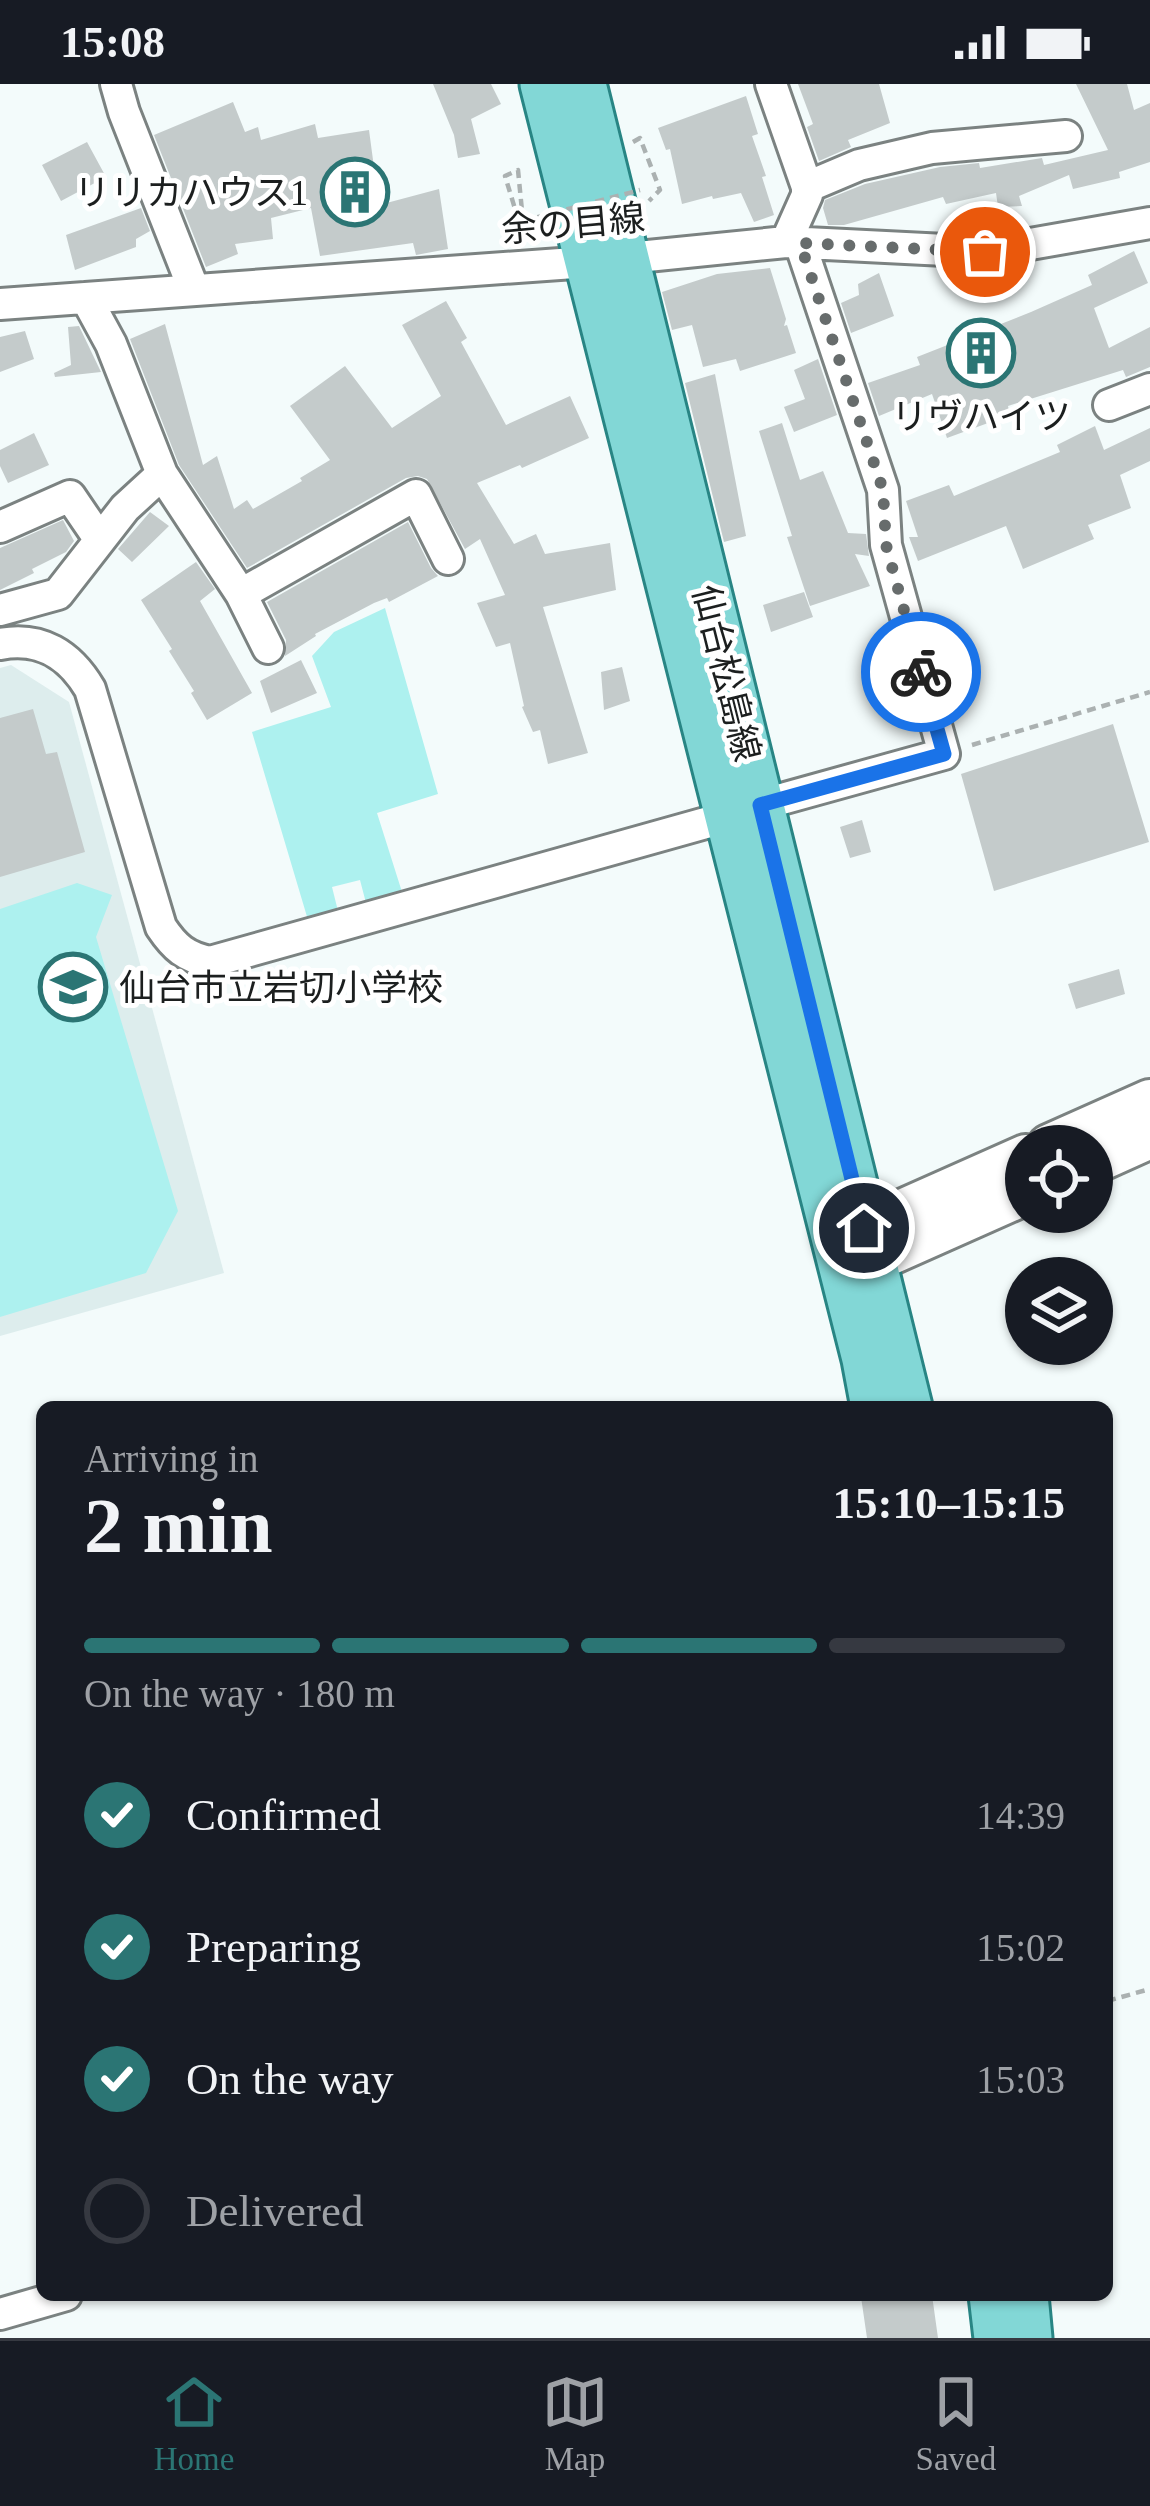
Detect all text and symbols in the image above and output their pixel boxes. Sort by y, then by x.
text: 15:08 [60,17,165,67]
building icon: リリカハウス1 [320,157,390,227]
place label: リリカハウス1 [74,173,308,213]
street label: 余の目線 [500,198,647,250]
pin [934,201,1036,303]
icon: bag [952,219,1018,285]
building icon: リヴハイツ [946,318,1016,388]
place label: リヴハイツ [891,397,1071,437]
street label: 仙台松島線 [685,581,767,765]
courier [861,612,981,732]
icon: bike [888,639,954,705]
school or university icon: 仙台市立岩切小学校 [38,952,108,1022]
place label: 仙台市立岩切小学校 [119,968,443,1008]
map controls [1005,1125,1113,1365]
button: locate [1005,1125,1113,1233]
pin [813,1177,915,1279]
icon: home [831,1195,897,1261]
button: layers [1005,1257,1113,1365]
text: Arriving in [84,1437,258,1480]
text: 15:10–15:15 [833,1478,1065,1528]
text: 2 min [84,1482,273,1569]
text: On the way · 180 m [84,1672,395,1715]
icon: check [84,1782,150,1848]
text: Confirmed [186,1790,381,1840]
text: 14:39 [976,1794,1065,1837]
icon: check [84,1914,150,1980]
text: Preparing [186,1922,361,1972]
text: 15:02 [976,1926,1065,1969]
icon: check [84,2046,150,2112]
text: On the way [186,2054,393,2104]
text: 15:03 [976,2058,1065,2101]
text: Delivered [186,2186,363,2236]
tab: Home [154,2369,234,2478]
tab: Map [542,2369,608,2478]
tab: Saved [916,2369,996,2478]

